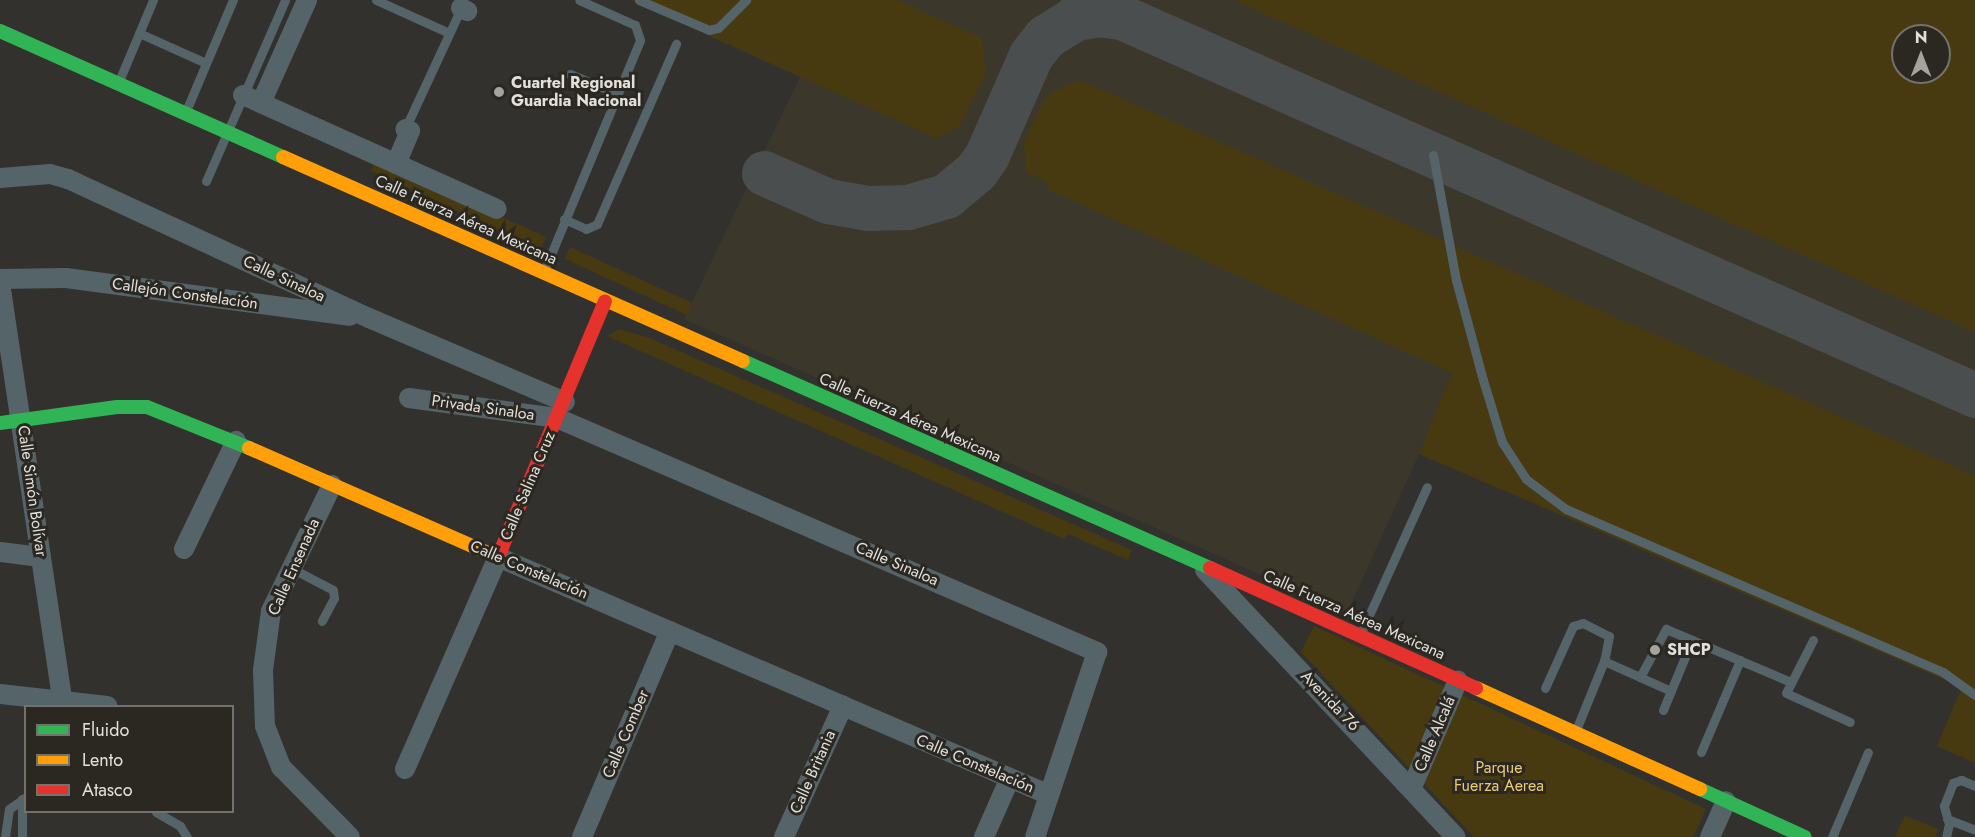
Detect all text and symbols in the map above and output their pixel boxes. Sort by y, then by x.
north arrow [1891,24,1951,84]
text: N [1915,26,1927,49]
place label: Cuartel Regional Guardia Nacional [511,73,641,111]
marker: Cuartel Regional Guardia Nacional [492,85,506,99]
street label: Calle Fuerza Aérea Mexicana [372,171,560,269]
street label: Calle Sinaloa [240,252,328,306]
street label: Callejón Constelación [111,274,259,314]
street label: Calle Fuerza Aérea Mexicana [816,369,1004,467]
street label: Privada Sinaloa [430,391,536,425]
street label: Calle Simón Bolívar [13,424,51,558]
street label: Calle Salina Cruz [496,429,560,543]
street label: Calle Ensenada [264,516,324,618]
street label: Calle Constelación [467,537,591,603]
street label: Calle Sinaloa [853,538,941,590]
street label: Calle Fuerza Aérea Mexicana [1260,566,1448,664]
place label: SHCP [1667,640,1711,660]
marker: SHCP [1648,643,1662,657]
street label: Avenida 76 [1296,667,1364,735]
street label: Calle Comber [599,687,653,781]
street label: Calle Alcalá [1411,693,1459,775]
legend [24,705,234,813]
text: Fluido [82,717,129,743]
street label: Calle Britania [786,727,840,817]
street label: Calle Constelación [913,731,1037,797]
text: Lento [82,747,123,773]
park label: Parque Fuerza Aerea [1454,758,1544,796]
text: Atasco [82,777,133,803]

